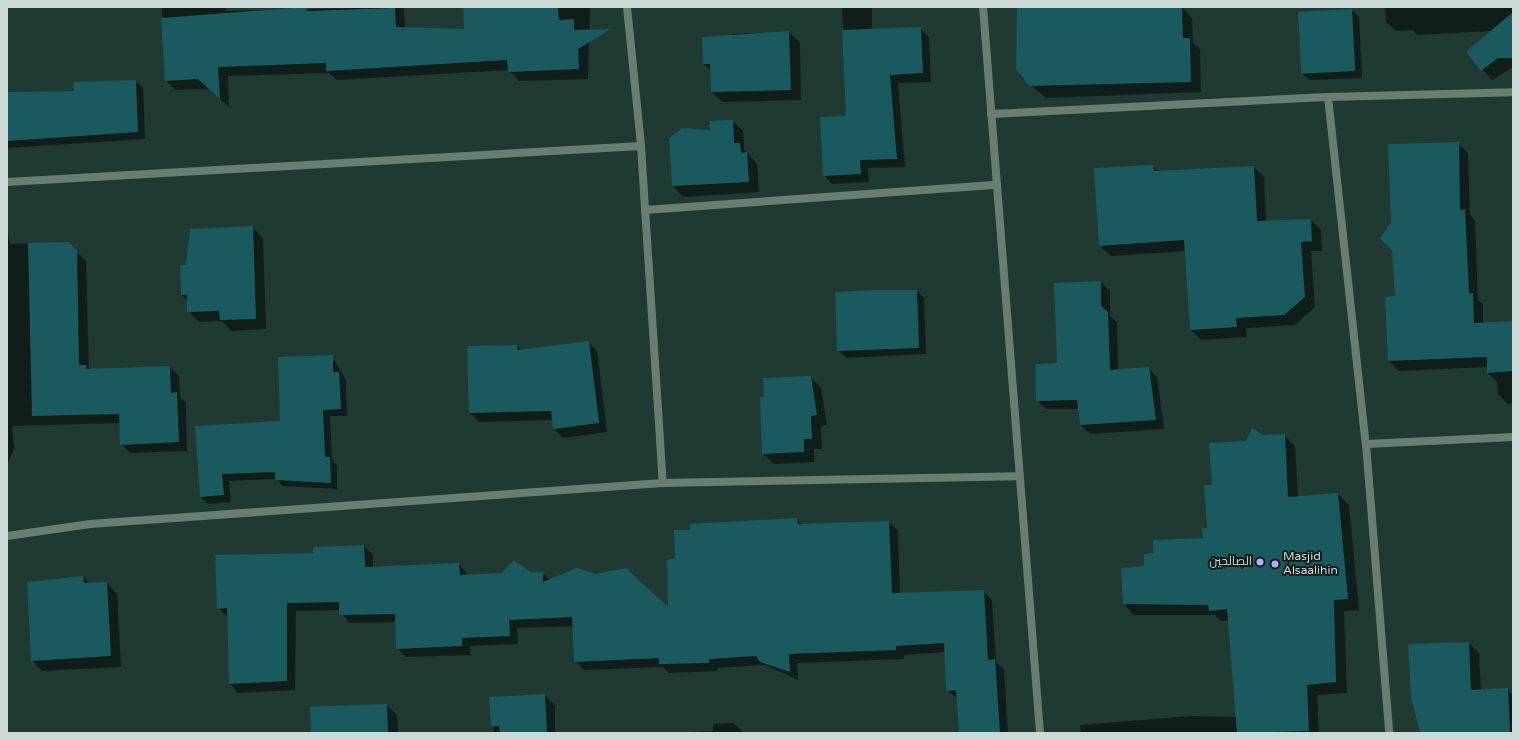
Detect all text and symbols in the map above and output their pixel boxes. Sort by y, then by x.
place label: Masjid Alsaalihin [1283,550,1338,578]
place label: الصالحين [1209,555,1252,569]
marker: الصالحين [1255,557,1265,567]
marker: Masjid Alsaalihin [1270,559,1280,569]

